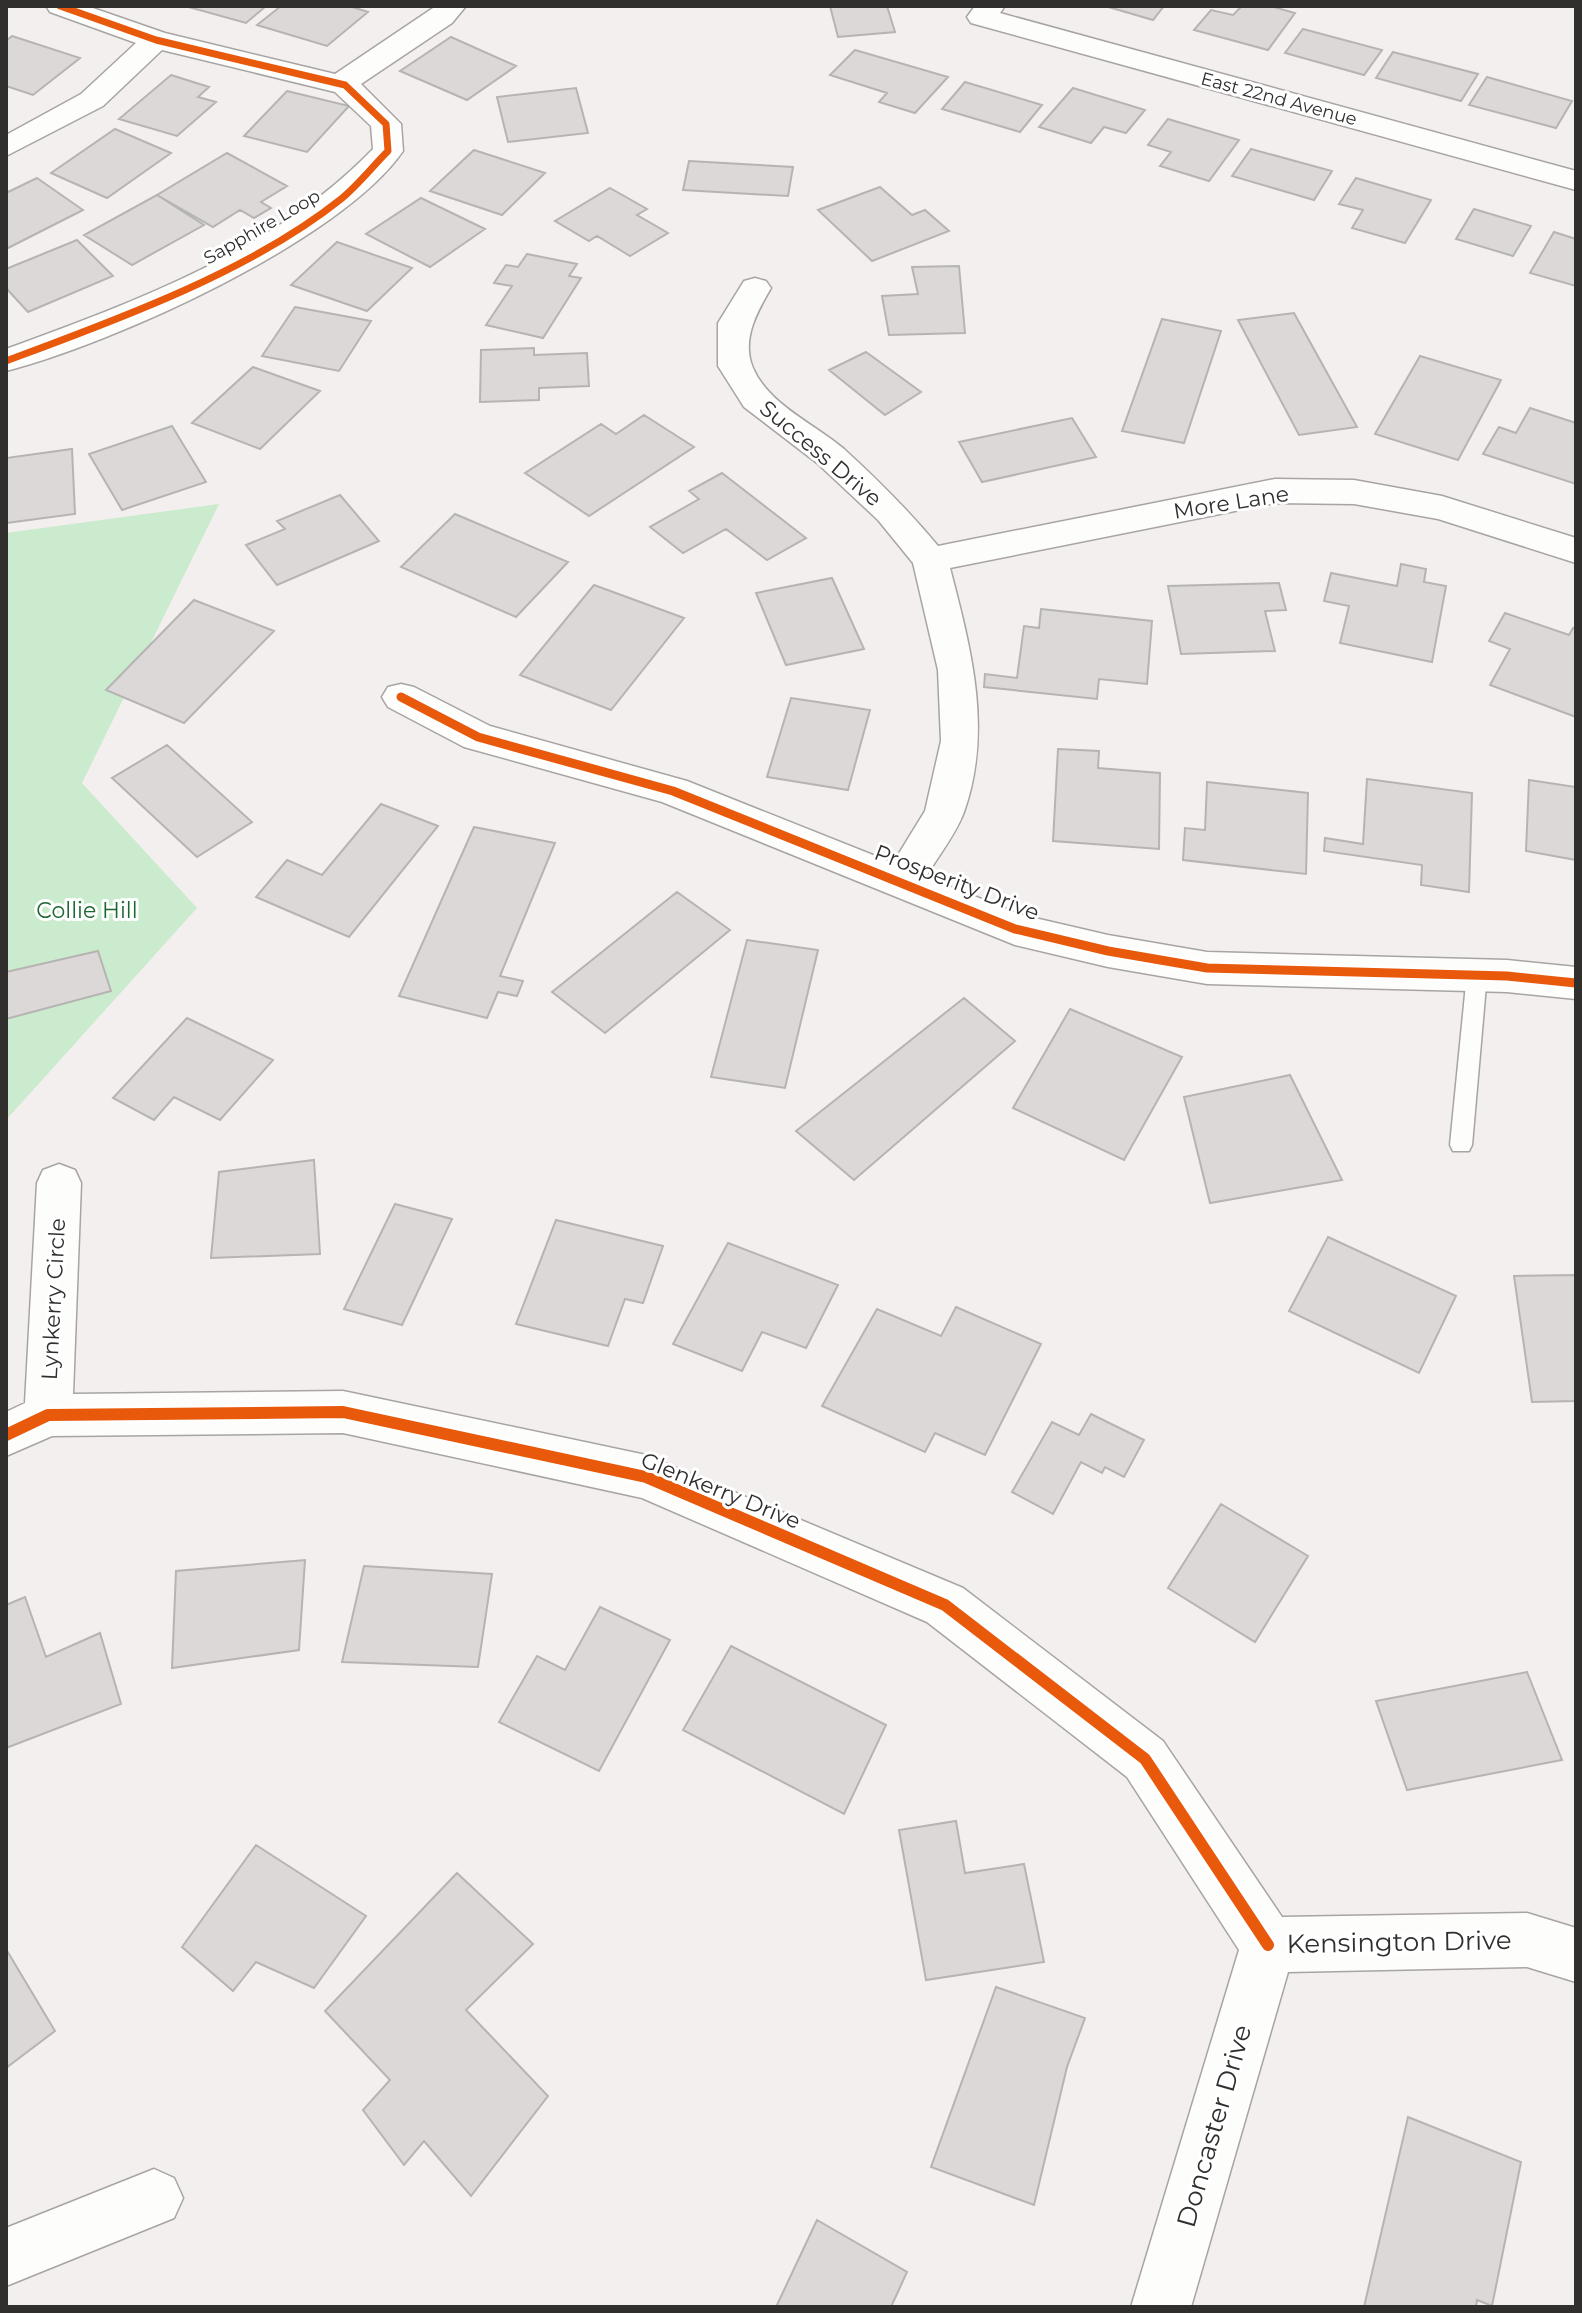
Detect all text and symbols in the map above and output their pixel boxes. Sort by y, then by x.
street label: East 22nd Avenue [1198,68,1360,130]
street label: Sapphire Loop [200,185,324,269]
street label: Success Drive [754,395,887,512]
street label: More Lane [1171,480,1291,525]
street label: Prosperity Drive [871,839,1043,926]
park label: Collie Hill [36,897,138,924]
street label: Lynkerry Circle [36,1217,71,1381]
street label: Glenkerry Drive [637,1446,805,1535]
street label: Kensington Drive [1286,1924,1512,1960]
street label: Doncaster Drive [1170,2021,1258,2231]

